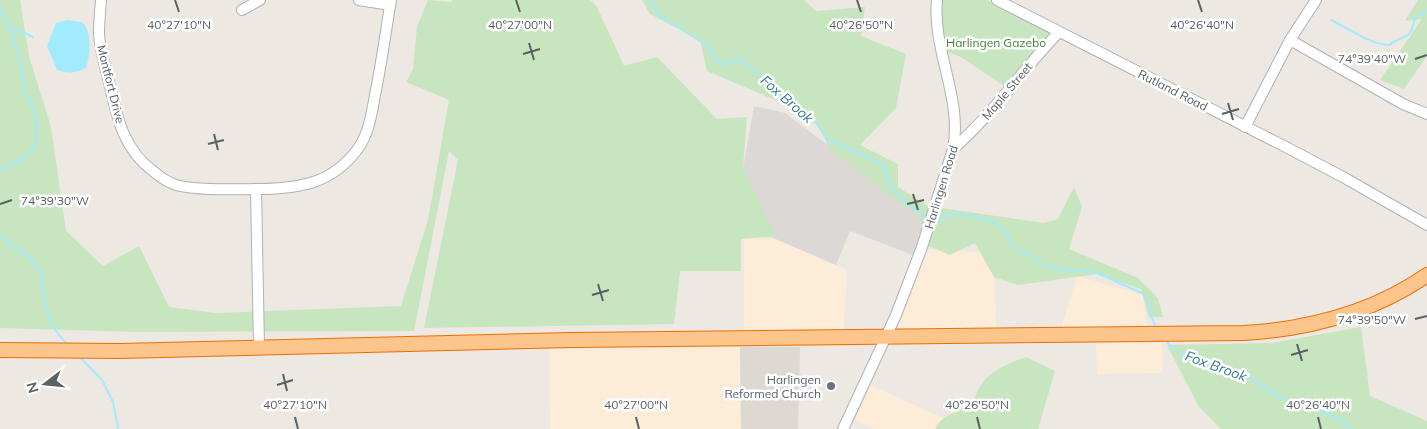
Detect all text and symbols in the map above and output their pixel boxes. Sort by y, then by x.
text: 40°27'10"N [147,17,211,32]
text: 40°27'00"N [488,17,552,32]
text: 40°26'50"N [829,17,893,32]
text: 40°26'40"N [1170,17,1234,32]
park label: Harlingen Gazebo [946,35,1046,50]
street label: Montfort Drive [94,43,128,125]
text: 74°39'40"W [1338,51,1406,66]
street label: Maple Street [979,59,1035,123]
street label: Rutland Road [1136,66,1210,114]
water label: Fox Brook [757,71,818,127]
street label: Harlingen Road [921,143,961,231]
text: 74°39'30"W [21,193,89,208]
text: 74°39'50"W [1338,312,1406,327]
water label: Fox Brook [1183,347,1250,386]
north arrow [20,359,70,409]
place label: Harlingen Reformed Church [724,372,821,401]
text: N [22,380,43,395]
marker: Harlingen Reformed Church [825,380,837,392]
text: 40°27'10"N [263,397,327,412]
text: 40°27'00"N [604,397,668,412]
text: 40°26'50"N [945,397,1009,412]
text: 40°26'40"N [1286,397,1350,412]

